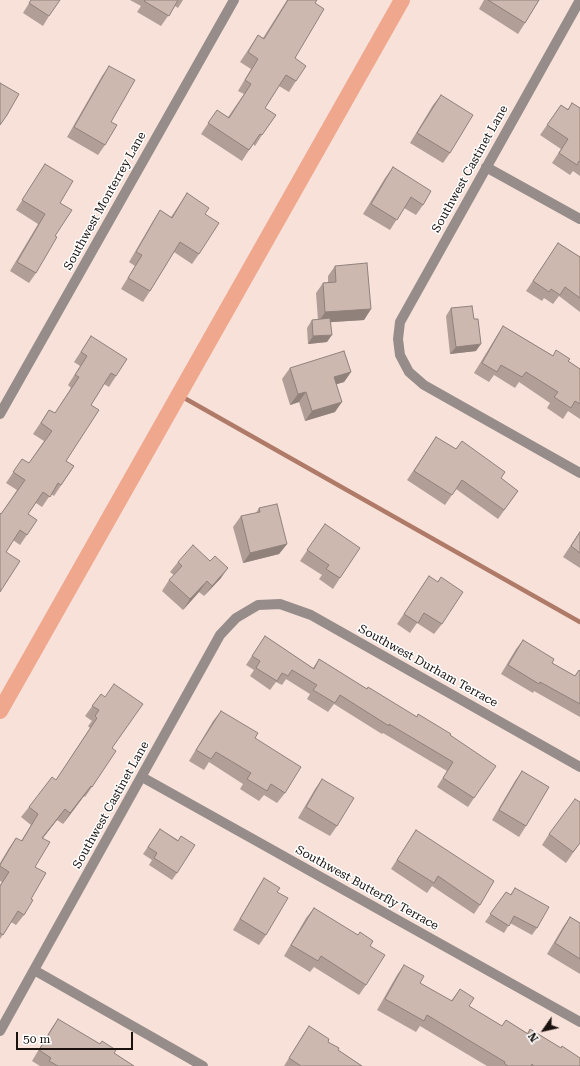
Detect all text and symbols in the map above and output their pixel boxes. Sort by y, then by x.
street label: Southwest Castinet Lane [429,103,511,235]
street label: Southwest Monterrey Lane [61,129,149,273]
street label: Southwest Durham Terrace [356,622,500,710]
street label: Southwest Castinet Lane [70,739,152,871]
street label: Southwest Butterfly Terrace [293,843,441,933]
north arrow [524,1010,564,1050]
scale bar [18,1024,135,1050]
text: N [526,1030,541,1044]
text: 50 m [23,1032,50,1046]

